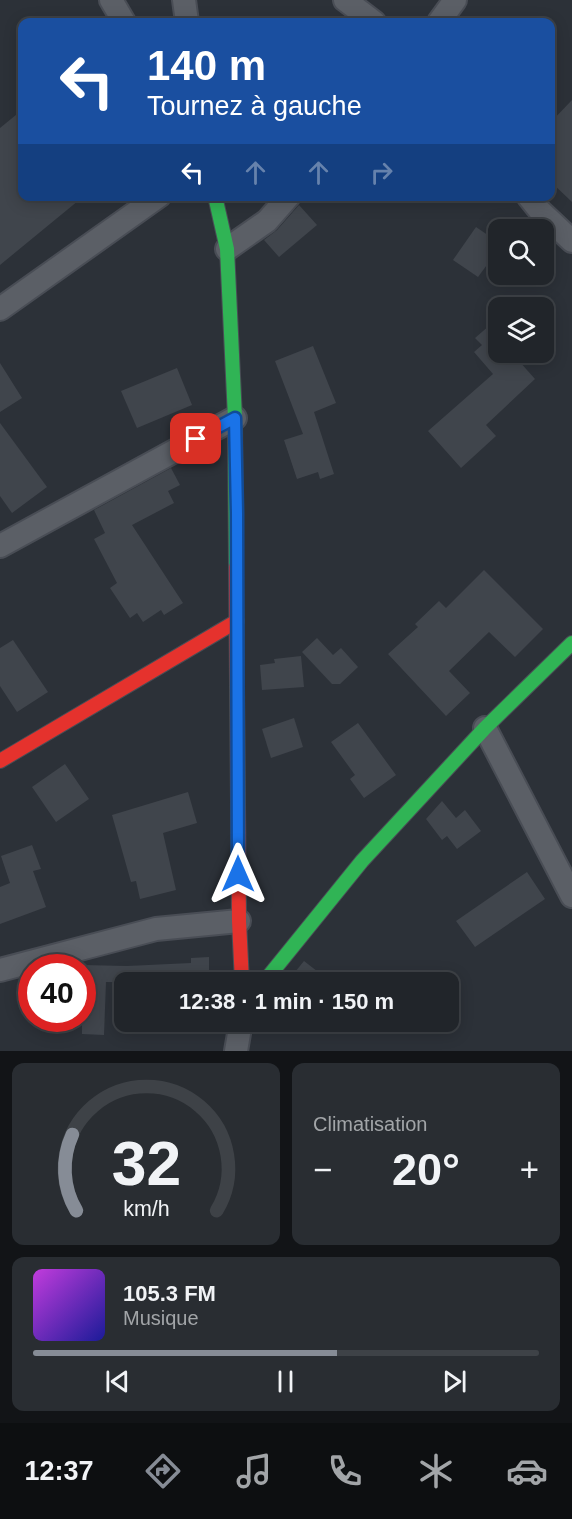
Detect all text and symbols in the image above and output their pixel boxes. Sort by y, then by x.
icon: left [48,42,126,120]
text: 140 m [147,42,266,89]
text: Tournez à gauche [147,91,362,121]
icon: left [176,156,209,189]
icon: ahead [239,156,272,189]
icon: ahead [302,156,335,189]
icon: right [365,156,398,189]
map controls [488,219,554,363]
button: search [488,219,554,285]
button: layers [488,297,554,363]
pin [170,413,221,464]
icon: arrive [179,422,212,455]
position arrow [206,842,270,906]
speed limit sign: 40 [18,954,96,1032]
text: 12:38 · 1 min · 150 m [179,989,394,1014]
text: Climatisation [313,1113,427,1135]
text: 32 [111,1129,181,1198]
text: 20° [392,1144,460,1195]
text: − [313,1151,332,1188]
text: + [520,1151,539,1188]
text: km/h [123,1197,169,1221]
text: 105.3 FM [123,1281,216,1306]
text: Musique [123,1307,199,1329]
icon: previous [101,1365,134,1398]
icon: pause [269,1365,302,1398]
icon: next [438,1365,471,1398]
icon: directions [142,1450,184,1492]
icon: music [233,1450,275,1492]
icon: phone [324,1450,366,1492]
icon: climate [415,1450,457,1492]
icon: car [506,1450,548,1492]
text: 12:37 [24,1456,93,1486]

